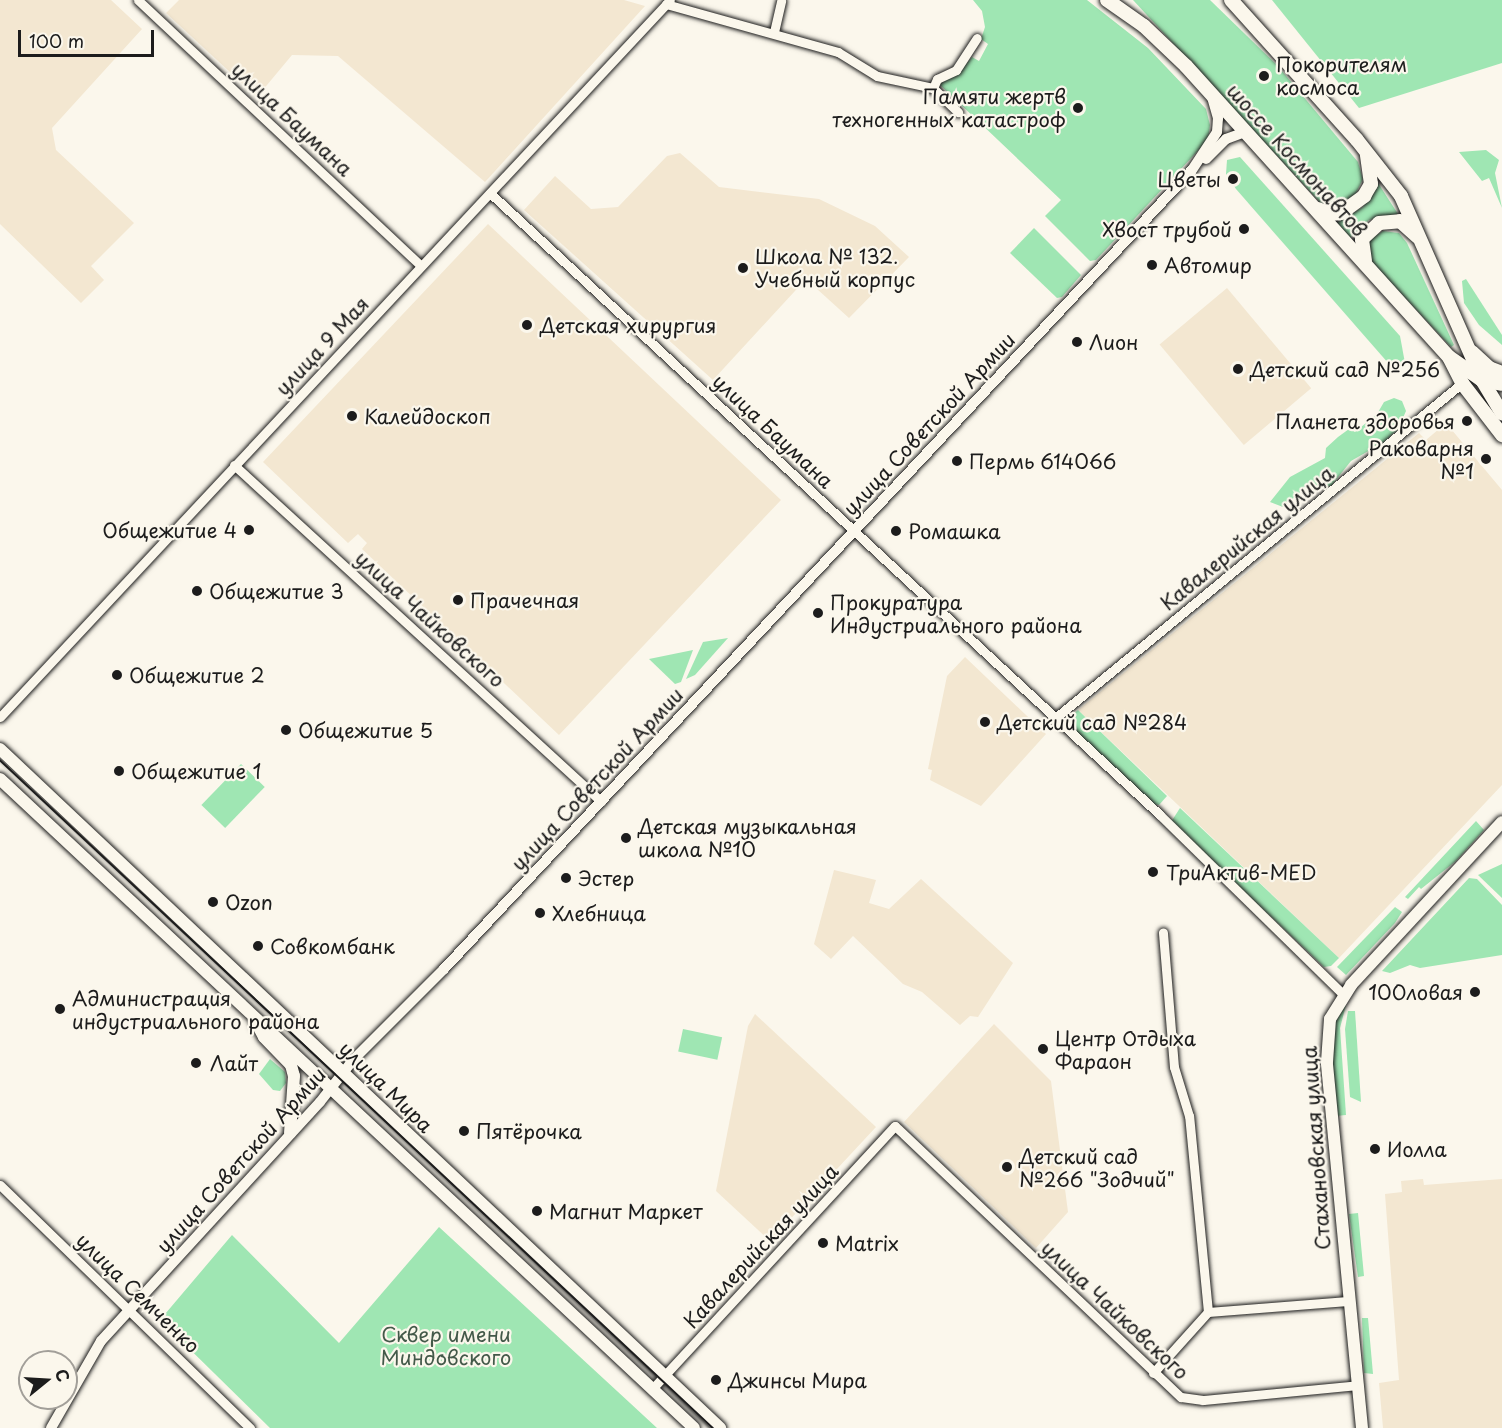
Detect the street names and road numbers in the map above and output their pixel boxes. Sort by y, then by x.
street label: улица Баумана [227,57,357,181]
street label: шоссе Космонавтов [1222,79,1372,241]
street label: улица 9 Мая [270,292,374,400]
street label: улица Советской Армии [837,327,1021,521]
street label: улица Баумана [708,369,838,493]
street label: Кавалерийская улица [1155,461,1339,615]
street label: улица Чайковского [350,546,510,692]
street label: улица Советской Армии [505,682,689,876]
street label: улица Мира [334,1036,438,1138]
street label: Стахановская улица [1297,1045,1335,1251]
street label: улица Советской Армии [151,1062,331,1258]
street label: Кавалерийская улица [678,1159,844,1333]
street label: улица Семченко [71,1228,205,1358]
street label: улица Чайковского [1036,1236,1194,1384]

